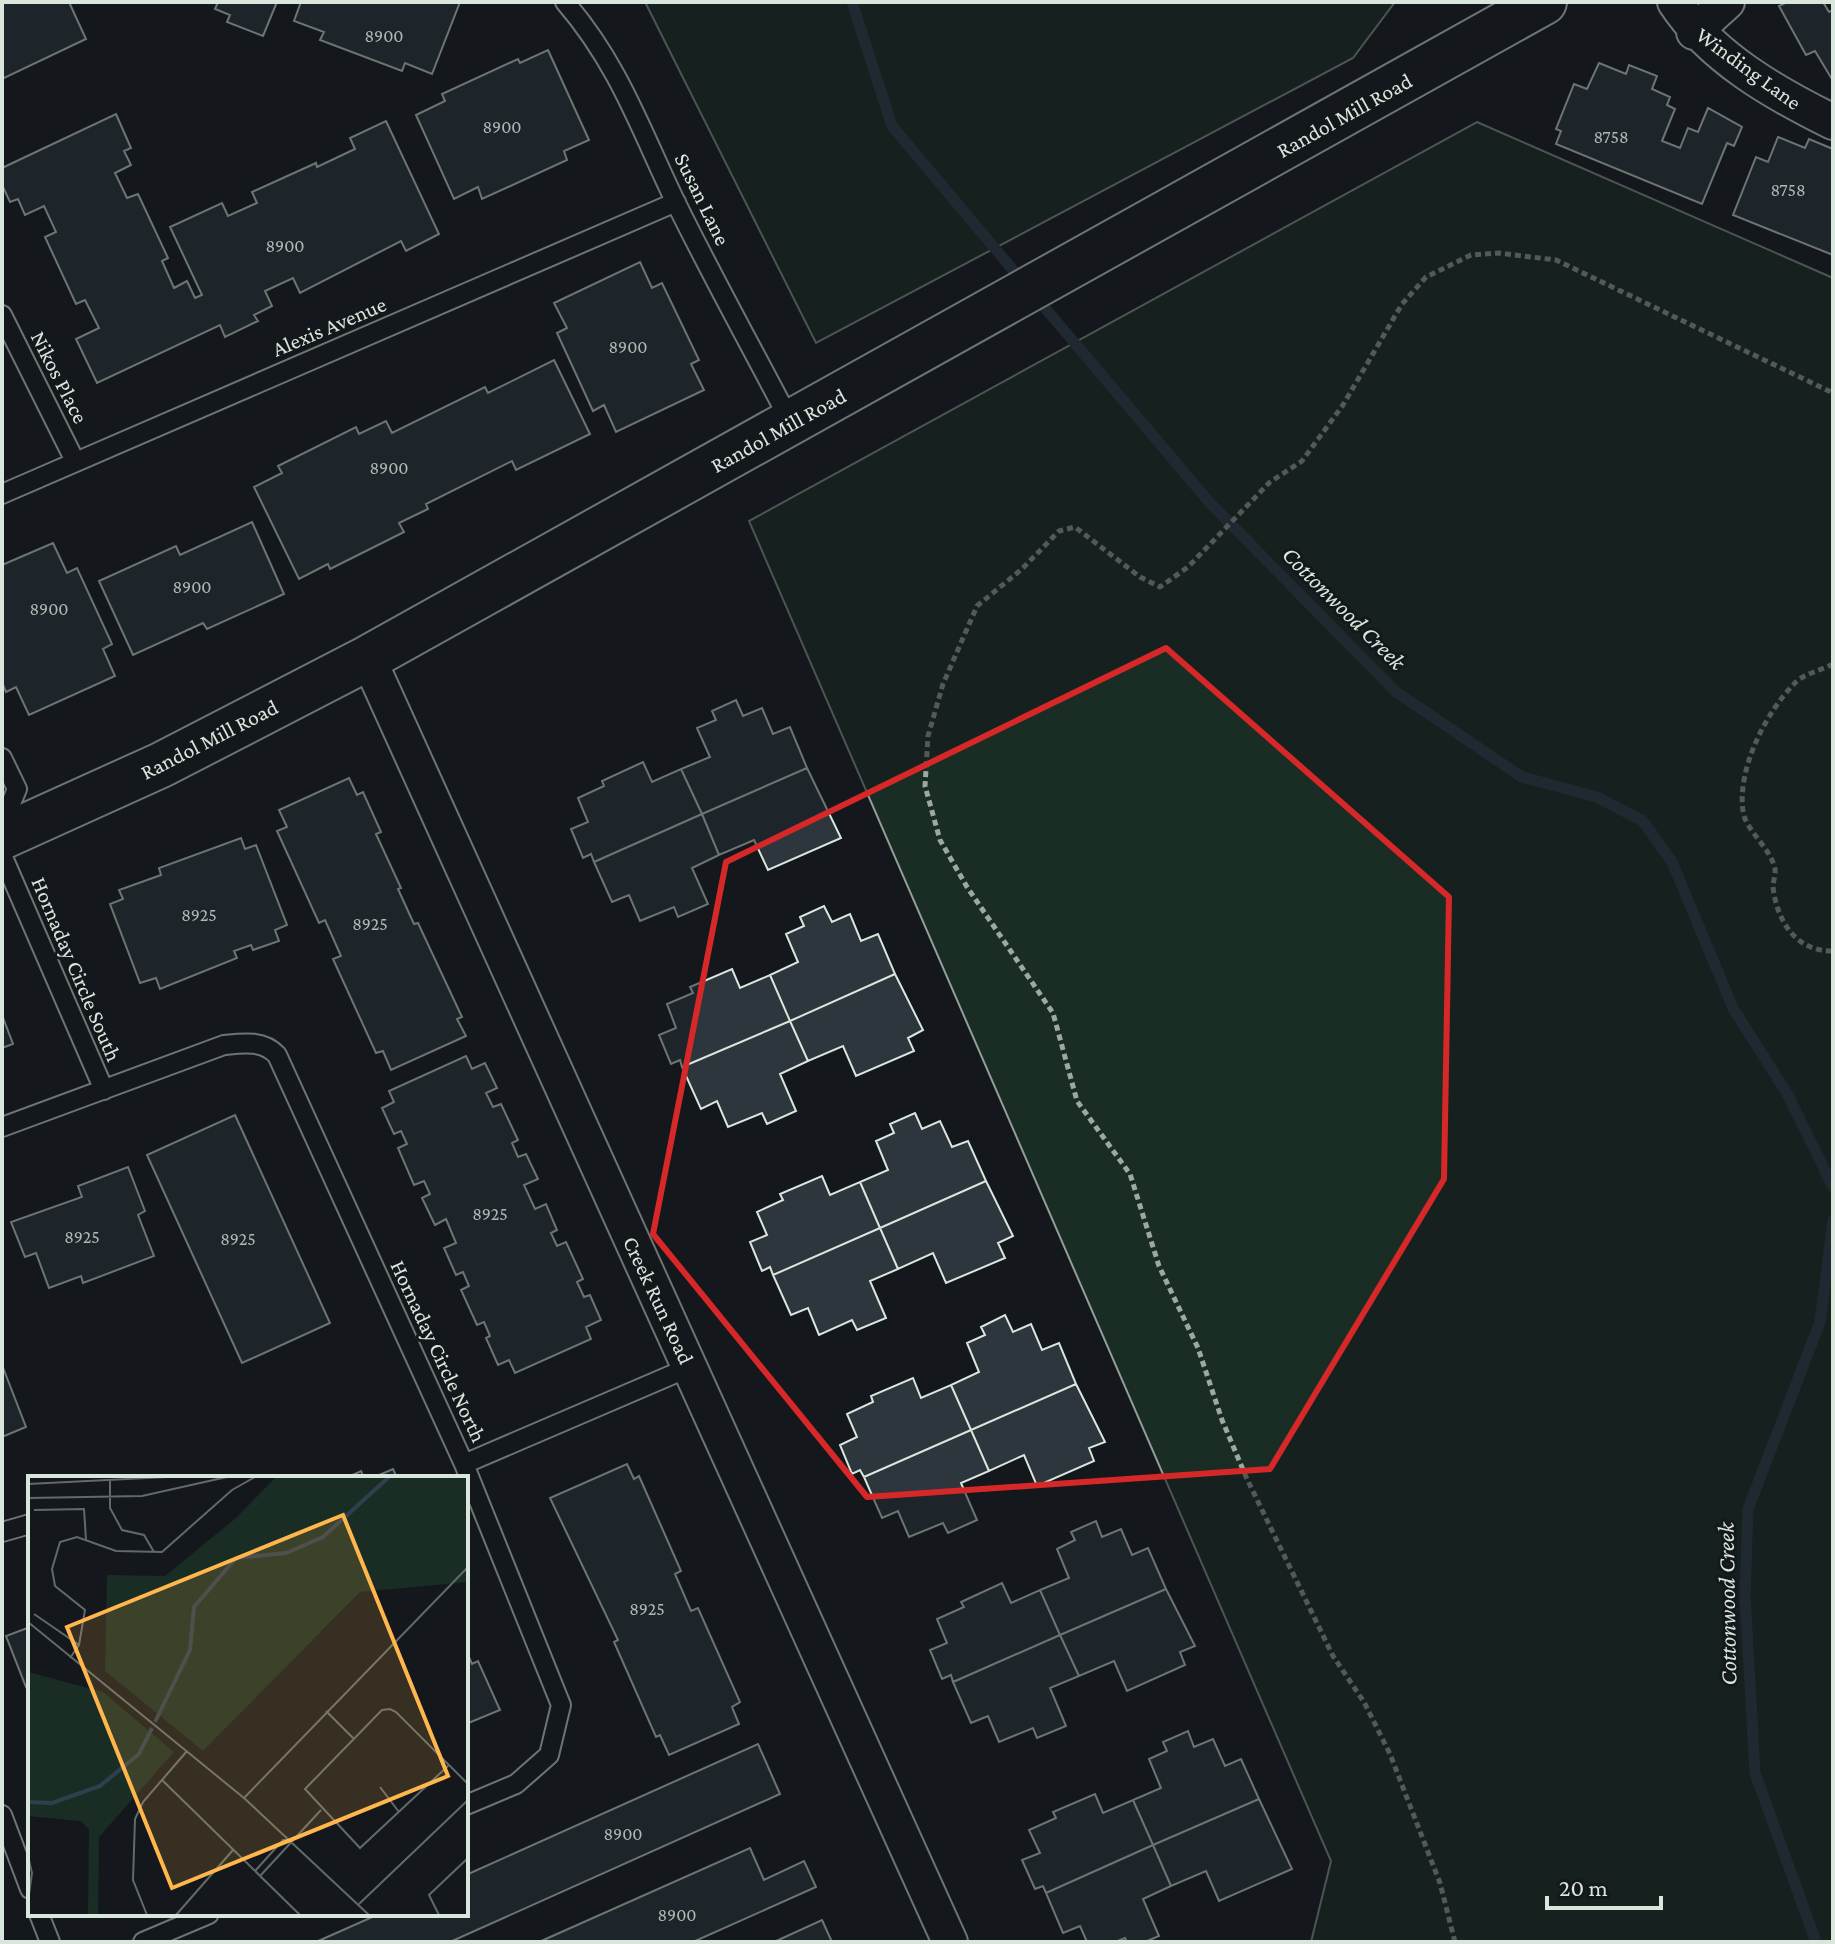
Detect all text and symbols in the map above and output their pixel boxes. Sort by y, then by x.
street label: Winding Lane [1691,22,1806,115]
house number: 8900 [364,26,404,46]
street label: Randol Mill Road [1272,68,1417,163]
house number: 8900 [482,117,522,137]
house number: 8758 [1593,127,1629,147]
street label: Susan Lane [670,149,736,249]
house number: 8758 [1770,180,1806,200]
house number: 8900 [265,236,305,256]
street label: Alexis Avenue [268,291,390,362]
street label: Nikos Place [26,327,93,427]
house number: 8900 [608,337,648,357]
street label: Randol Mill Road [706,383,851,478]
house number: 8900 [369,458,409,478]
water label: Cottonwood Creek [1277,540,1413,676]
house number: 8900 [172,577,212,597]
house number: 8900 [29,599,69,619]
street label: Randol Mill Road [136,694,282,785]
street label: Hornaday Circle South [26,873,127,1065]
house number: 8925 [181,905,217,925]
house number: 8925 [352,914,388,934]
house number: 8925 [472,1204,508,1224]
house number: 8925 [64,1227,100,1247]
house number: 8925 [220,1229,256,1249]
street label: Creek Run Road [618,1232,699,1369]
street label: Hornaday Circle North [385,1256,492,1446]
inset map [28,1476,468,1916]
water label: Cottonwood Creek [1712,1521,1741,1686]
house number: 8925 [629,1599,665,1619]
house number: 8900 [603,1824,643,1844]
scale bar [1547,1860,1661,1910]
text: 20 m [1559,1874,1608,1901]
house number: 8900 [657,1905,697,1925]

